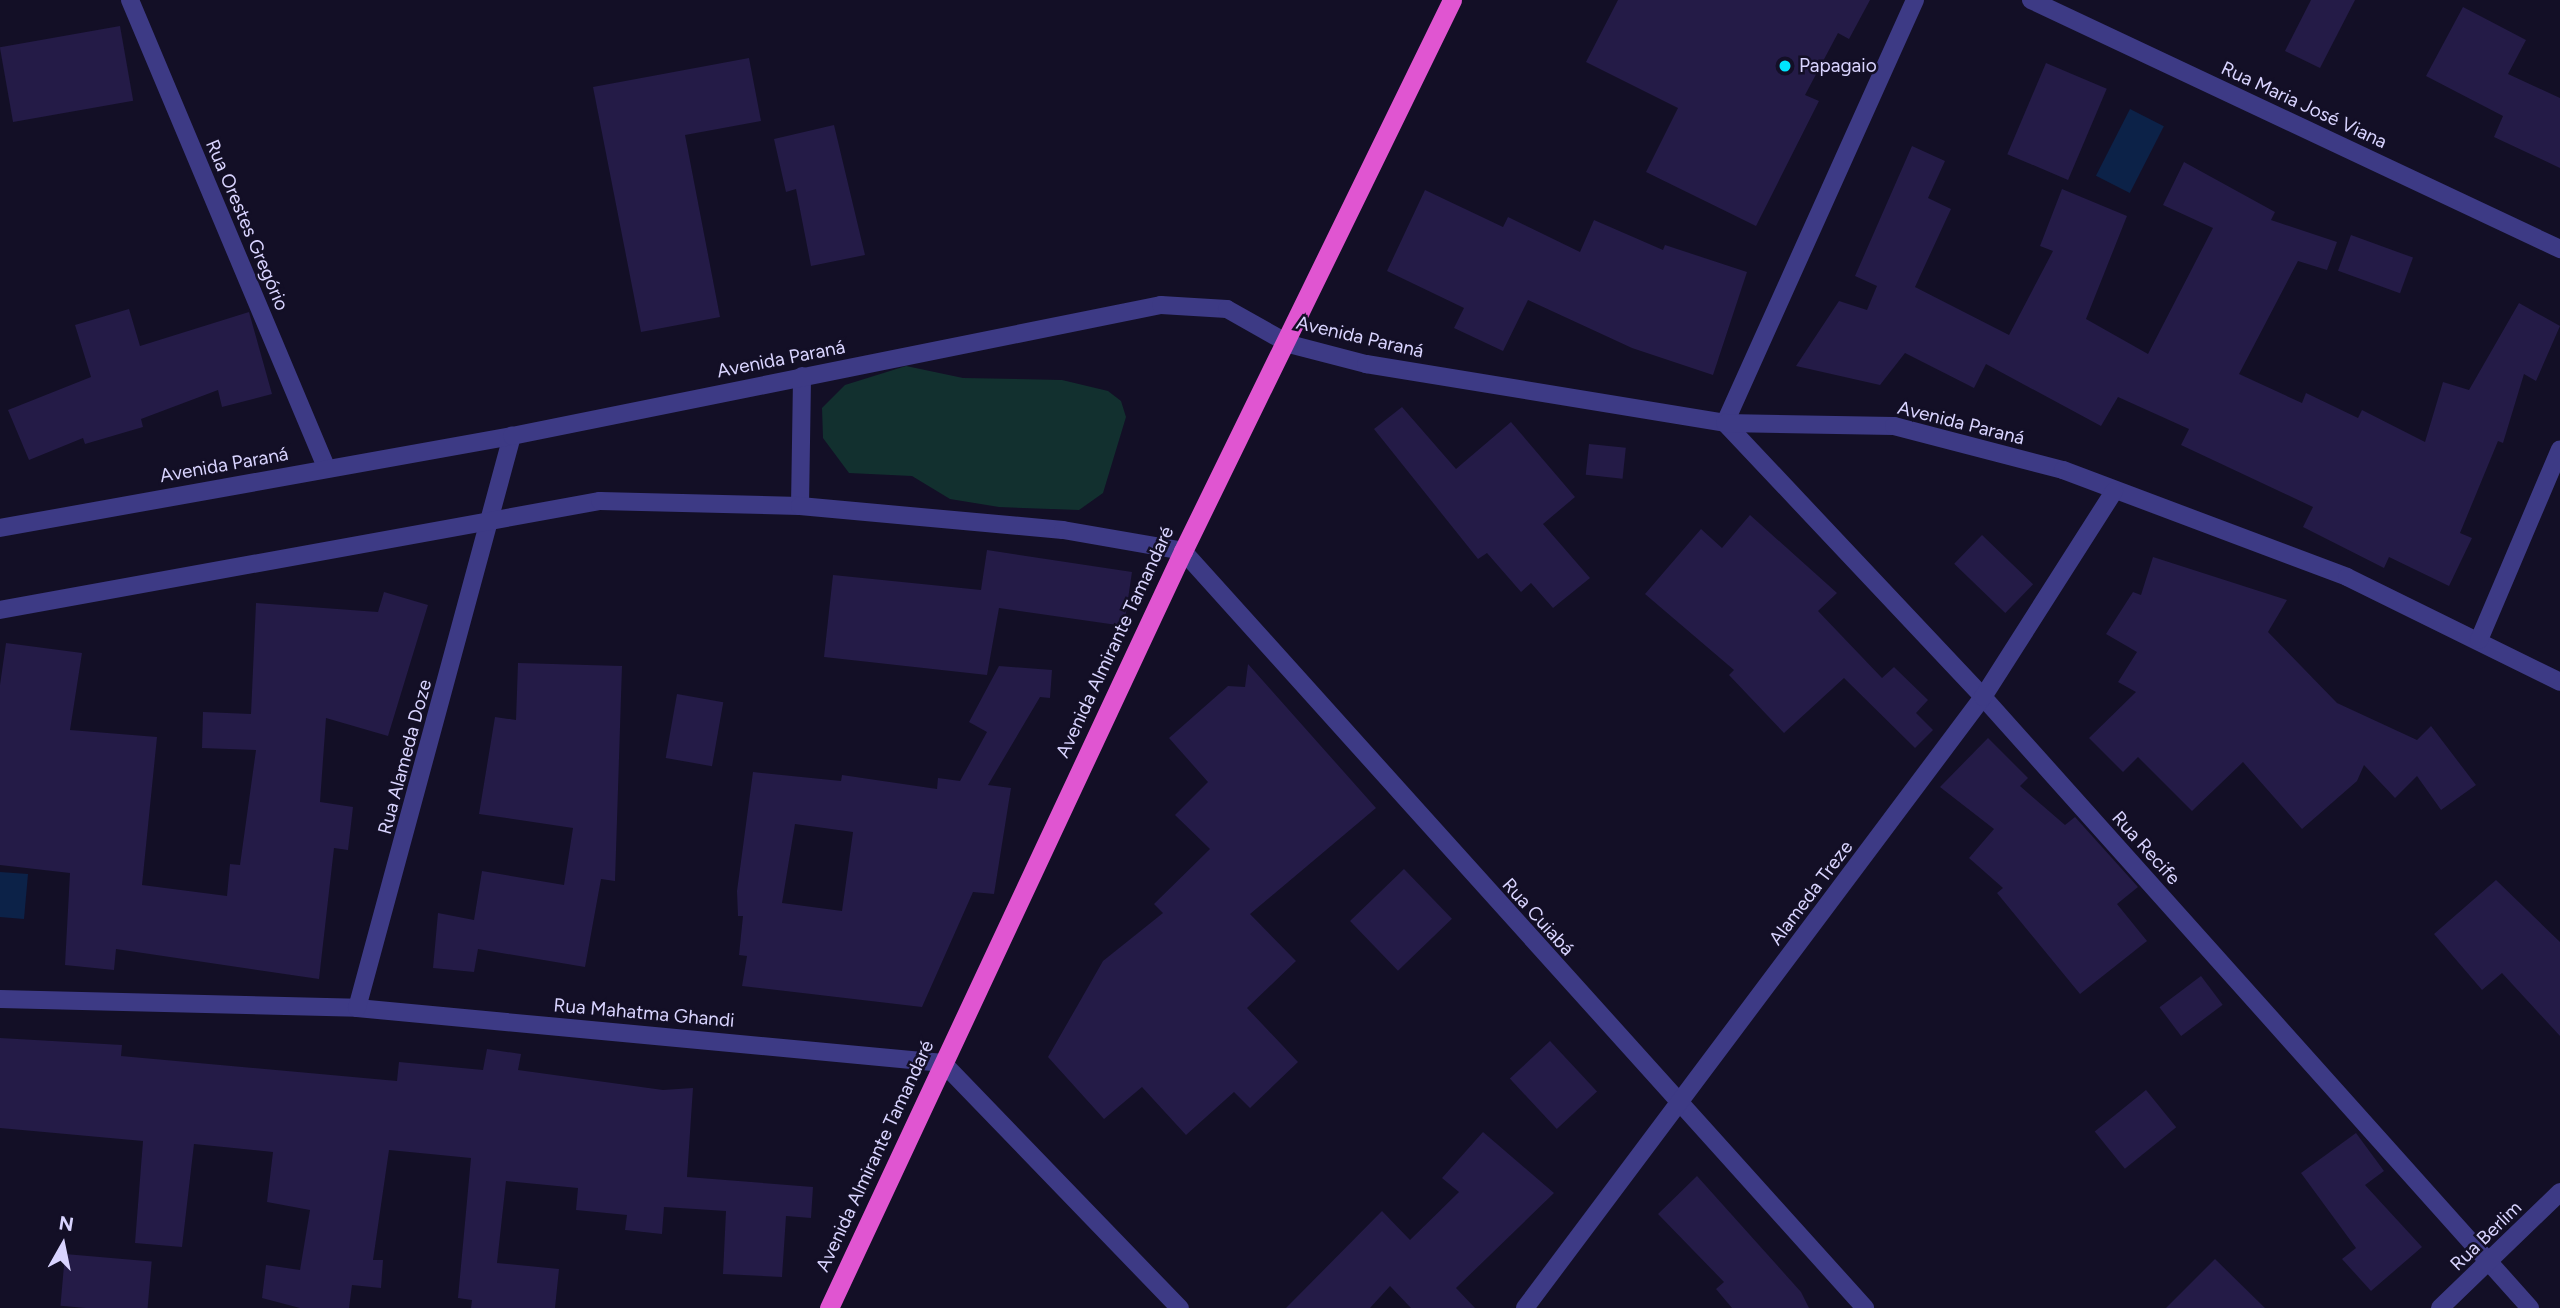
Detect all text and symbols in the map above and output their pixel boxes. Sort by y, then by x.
place label: Papagaio [1799,55,1877,77]
street label: Rua Maria José Viana [2218,57,2390,153]
marker: Papagaio [1777,58,1793,74]
street label: Rua Orestes Gregório [201,136,293,314]
street label: Avenida Paraná [1294,311,1426,363]
street label: Avenida Paraná [715,335,847,383]
street label: Avenida Paraná [1895,396,2027,450]
street label: Avenida Paraná [158,442,290,488]
street label: Avenida Almirante Tamandaré [1051,523,1179,761]
street label: Rua Alameda Doze [373,677,437,837]
street label: Rua Recife [2107,807,2185,889]
street label: Alameda Treze [1764,836,1858,950]
street label: Rua Cuiabá [1497,874,1579,960]
street label: Rua Mahatma Ghandi [553,994,735,1032]
street label: Avenida Almirante Tamandaré [811,1037,939,1275]
street label: Rua Berlim [2446,1197,2526,1275]
north arrow [28,1210,98,1280]
text: N [57,1211,75,1236]

